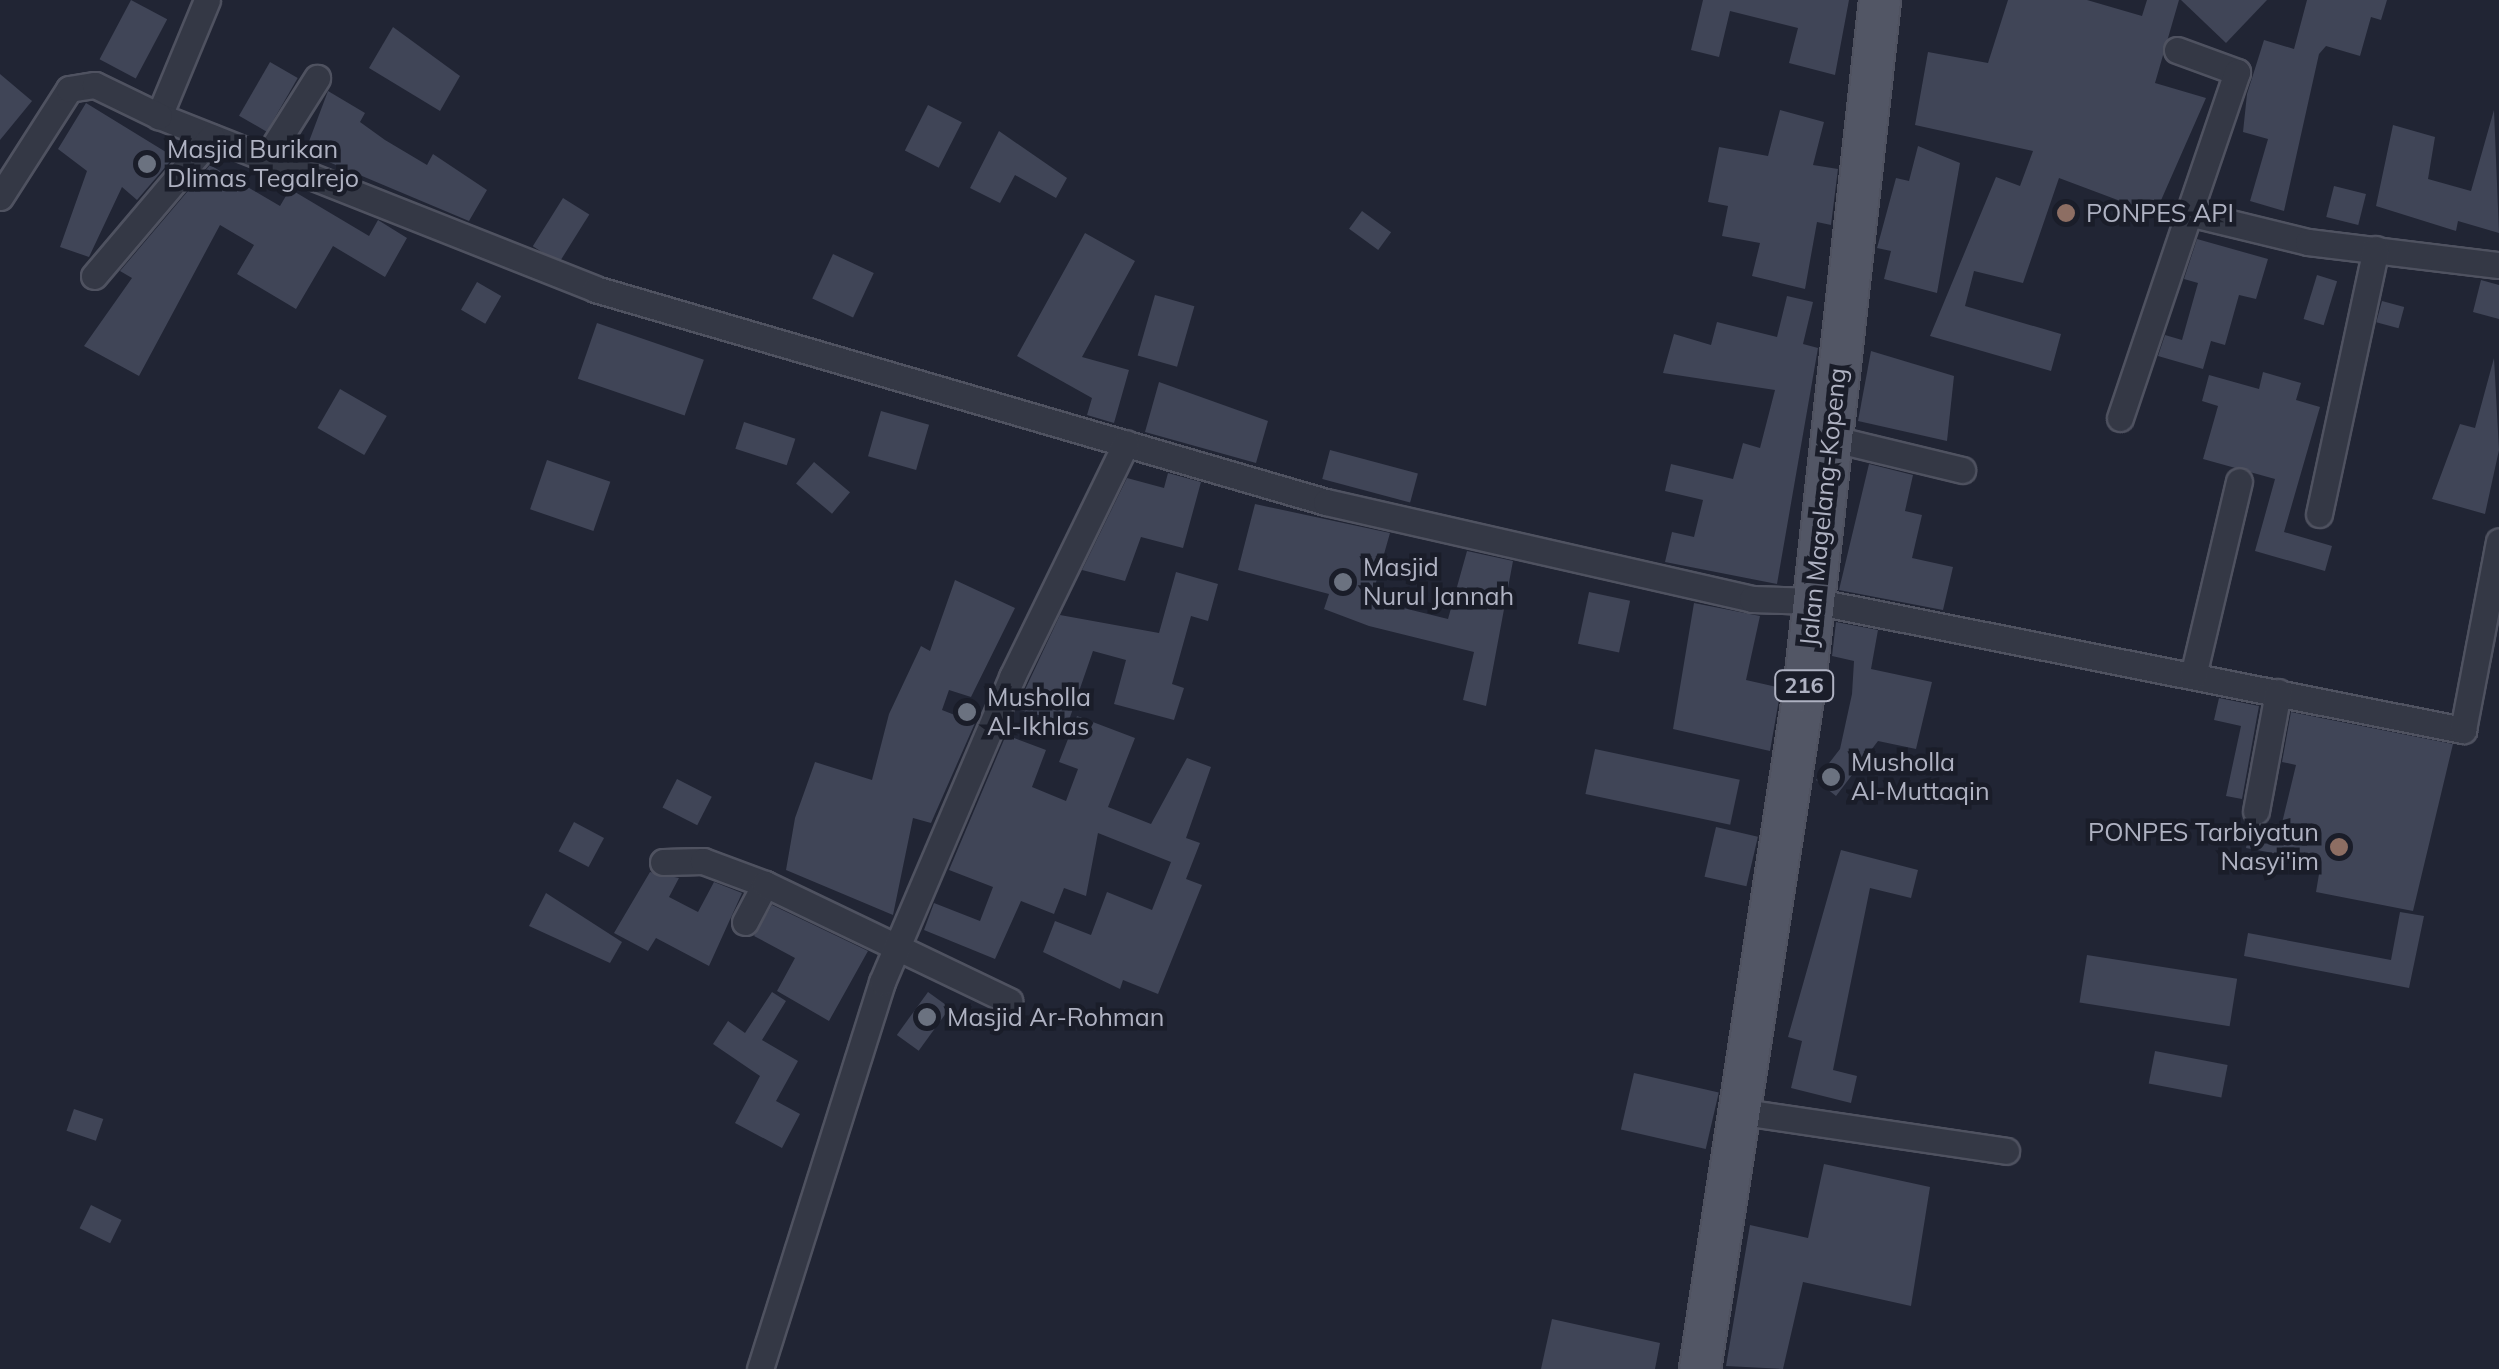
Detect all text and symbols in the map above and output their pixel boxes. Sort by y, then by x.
place label: Masjid Burikan Dlimas Tegalrejo [167,135,359,194]
marker: Masjid Burikan Dlimas Tegalrejo [136,153,158,175]
place label: PONPES API [2086,198,2234,228]
marker: PONPES API [2055,202,2077,224]
street label: Jalan Magelang-Kopeng [1793,366,1853,648]
place label: Masjid Nurul Jannah [1363,553,1514,612]
marker: Masjid Nurul Jannah [1332,571,1354,593]
road number: 216 [1774,669,1834,703]
place label: Musholla Al-Ikhlas [987,683,1091,742]
marker: Musholla Al-Ikhlas [956,701,978,723]
place label: Musholla Al-Muttaqin [1851,748,1990,807]
marker: Musholla Al-Muttaqin [1820,766,1842,788]
place label: PONPES Tarbiyatun Nasyi'im [2088,818,2319,877]
marker: PONPES Tarbiyatun Nasyi'im [2328,836,2350,858]
place label: Masjid Ar-Rohman [947,1002,1164,1032]
marker: Masjid Ar-Rohman [916,1006,938,1028]

